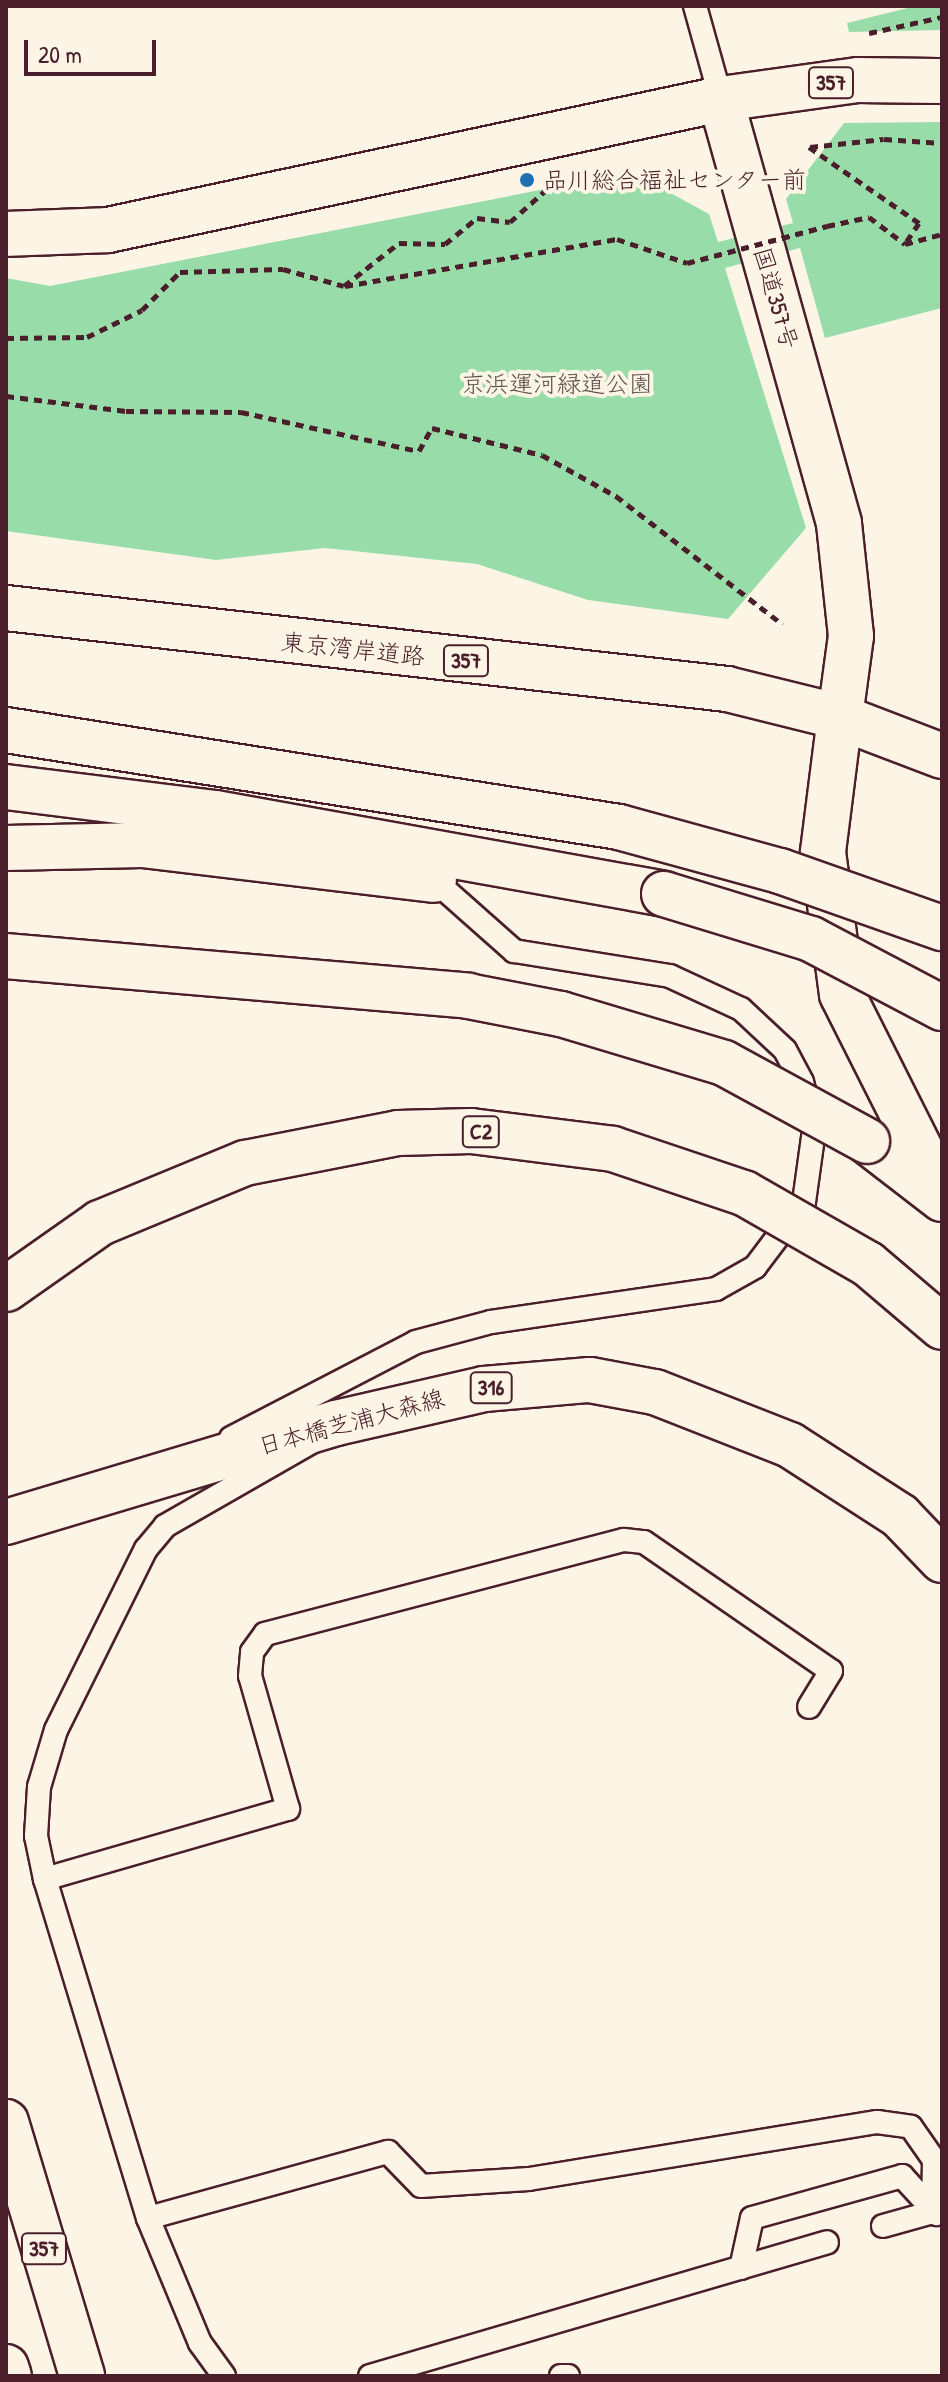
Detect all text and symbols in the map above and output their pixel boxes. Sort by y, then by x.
scale bar [28,24,160,74]
text: 20 m [38,38,82,70]
road number: 357 [807,65,855,101]
place label: 品川総合福祉センター前 [543,166,807,194]
marker: 品川総合福祉センター前 [518,171,536,189]
street label: 国道357号 [748,244,804,352]
park label: 京浜運河緑道公園 [461,370,653,398]
street label: 東京湾岸道路 [280,627,426,671]
road number: 357 [442,643,490,679]
road number: C2 [461,1114,501,1150]
road number: 316 [469,1370,513,1406]
street label: 日本橋芝浦大森線 [255,1383,447,1461]
road number: 357 [20,2231,68,2267]

